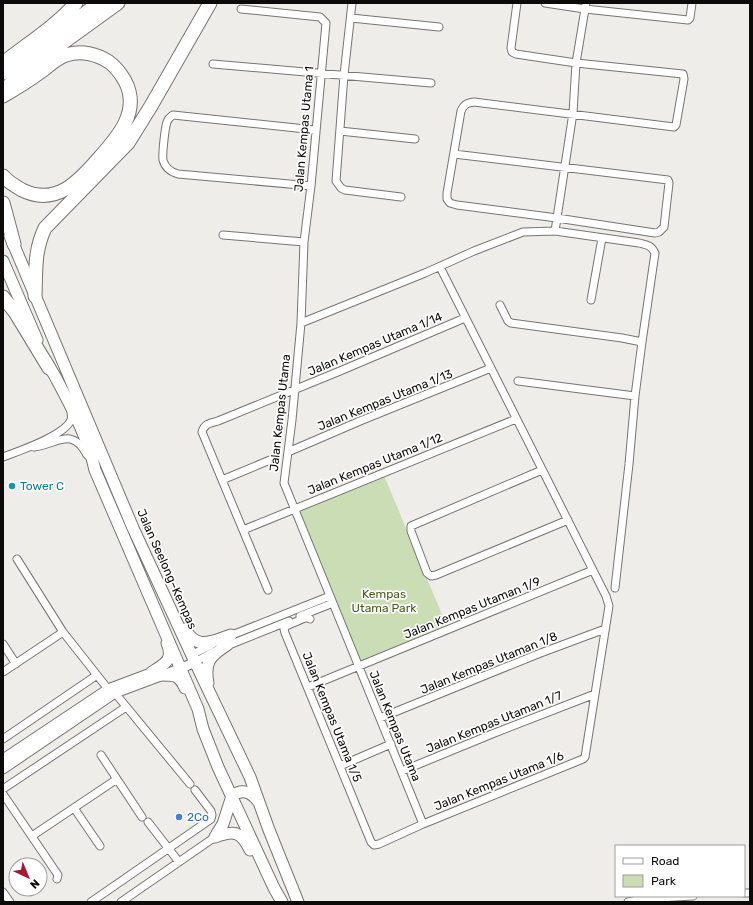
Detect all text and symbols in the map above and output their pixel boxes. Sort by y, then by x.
street label: Jalan Kempas Utama 1 [292,66,316,192]
street label: Jalan Kempas Utama 1/14 [306,309,445,379]
street label: Jalan Kempas Utama [267,354,293,472]
street label: Jalan Kempas Utama 1/13 [316,366,454,434]
street label: Jalan Kempas Utama 1/12 [306,431,444,497]
place label: Tower C [20,479,64,493]
marker: Tower C [7,481,17,491]
street label: Jalan Seelong–Kempas [134,507,200,631]
street label: Jalan Kempas Utaman 1/9 [402,574,542,642]
park label: Kempas Utama Park [352,587,417,615]
street label: Jalan Kempas Utaman 1/8 [418,629,560,697]
street label: Jalan Kempas Utama 1/5 [299,650,365,784]
street label: Jalan Kempas Utama [366,669,424,783]
street label: Jalan Kempas Utaman 1/7 [424,688,564,756]
street label: Jalan Kempas Utama 1/6 [432,749,566,813]
place label: 2Co [187,810,209,824]
marker: 2Co [174,812,184,822]
legend [615,845,745,897]
text: Road [651,854,679,868]
north arrow [8,857,48,897]
text: Park [651,874,677,888]
text: N [27,876,42,891]

